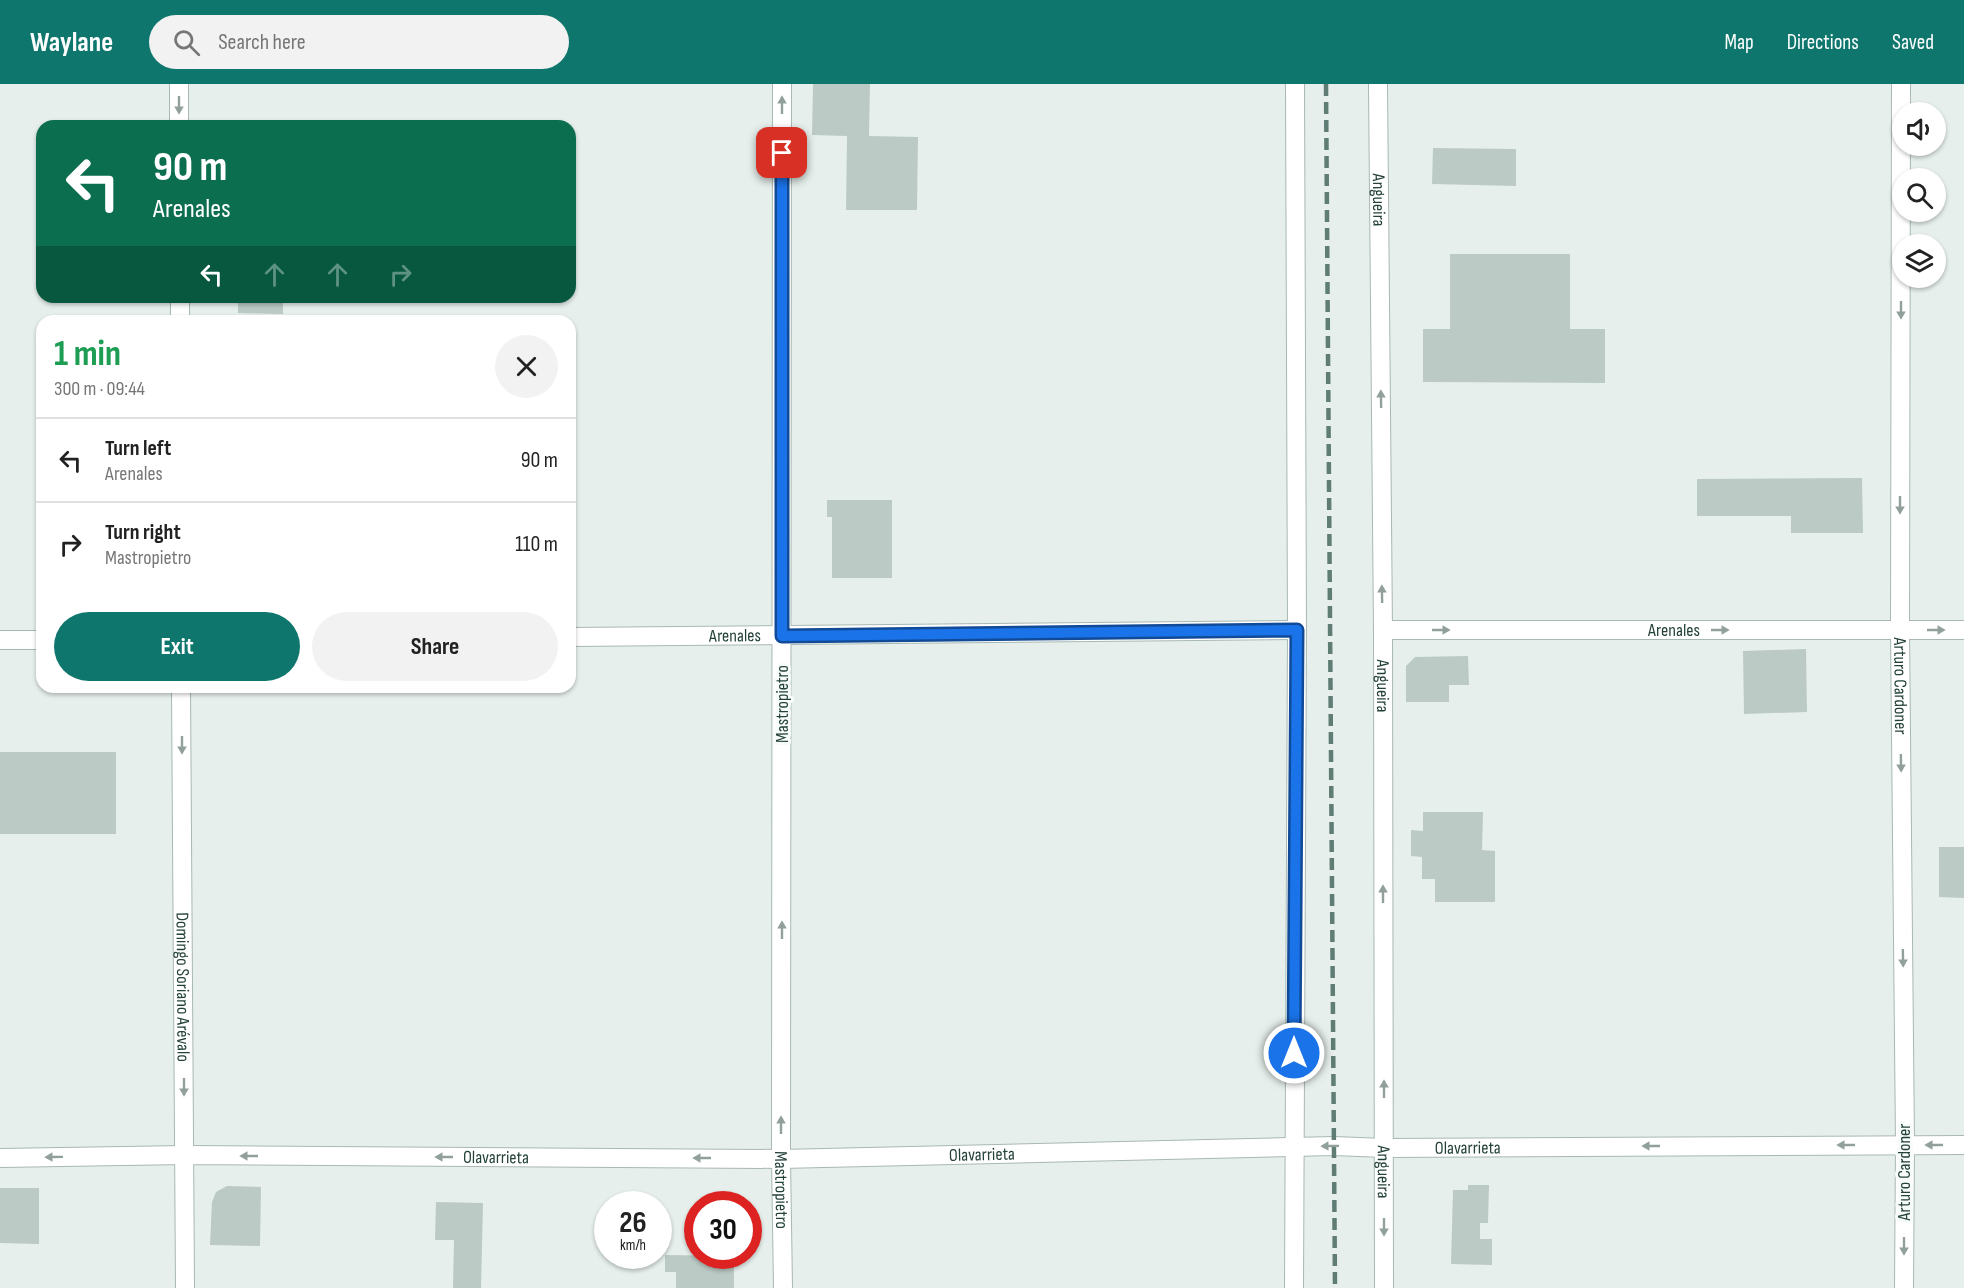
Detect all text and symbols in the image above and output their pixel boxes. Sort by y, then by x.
search box [149,15,569,69]
text: Waylane [30,26,113,59]
icon: search [170,26,203,59]
text: Search here [218,29,306,56]
text: Map [1724,30,1754,55]
text: Directions [1787,30,1859,55]
text: Saved [1892,30,1934,55]
one-way arrow [777,95,787,114]
one-way arrow [174,96,184,115]
map controls [1892,102,1946,288]
button: sound [1892,102,1946,156]
pin [756,127,807,178]
icon: arrive [765,136,798,169]
text: 90 m [153,142,227,193]
icon: left [54,144,132,222]
button: search [1892,168,1946,222]
street label: Angueira [1368,172,1390,227]
text: Arenales [153,193,231,225]
button: layers [1892,234,1946,288]
icon: left [195,258,228,291]
icon: ahead [258,258,291,291]
icon: ahead [321,258,354,291]
icon: right [384,258,417,291]
one-way arrow [1896,301,1906,320]
text: 1 min [54,333,121,376]
button: close [495,335,558,398]
text: 300 m · 09:44 [54,377,145,401]
one-way arrow [1376,390,1386,409]
text: Turn left [105,435,171,462]
icon: left [54,444,87,477]
text: 90 m [521,447,558,474]
text: Arenales [105,462,163,486]
one-way arrow [1895,496,1905,515]
text: Turn right [105,519,181,546]
icon: right [54,528,87,561]
text: 110 m [515,531,558,558]
text: Mastropietro [105,546,191,570]
one-way arrow [1377,585,1387,604]
button: Exit [54,612,300,681]
button: Share [312,612,558,681]
street label: Arenales [1647,620,1700,641]
street label: Arenales [708,625,761,646]
one-way arrow [1432,625,1451,635]
one-way arrow [1711,625,1730,635]
one-way arrow [1927,625,1946,635]
street label: Arturo Cardoner [1890,636,1912,735]
street label: Angueira [1373,659,1394,713]
street label: Mastropietro [772,665,793,743]
one-way arrow [177,736,187,755]
one-way arrow [1896,754,1906,773]
one-way arrow [1378,885,1388,904]
street label: Domingo Soriano Arévalo [172,912,194,1062]
one-way arrow [777,920,787,939]
one-way arrow [1898,949,1908,968]
position arrow [1262,1021,1326,1085]
one-way arrow [179,1078,189,1097]
one-way arrow [1379,1080,1389,1099]
one-way arrow [776,1115,786,1134]
street label: Arturo Cardoner [1894,1124,1915,1221]
street label: Olavarrieta [1435,1137,1501,1158]
one-way arrow [1925,1140,1944,1150]
one-way arrow [1321,1141,1340,1151]
one-way arrow [1642,1141,1661,1151]
one-way arrow [1837,1141,1856,1150]
street label: Olavarrieta [949,1143,1015,1166]
street label: Angueira [1373,1144,1394,1199]
street label: Olavarrieta [463,1146,529,1168]
one-way arrow [239,1151,258,1161]
street label: Mastropietro [770,1151,793,1229]
one-way arrow [44,1152,63,1162]
one-way arrow [434,1152,453,1162]
one-way arrow [692,1154,711,1163]
speed limit sign: 30 [684,1191,762,1269]
text: 26 [619,1205,647,1241]
one-way arrow [1379,1218,1389,1237]
text: km/h [620,1236,646,1255]
one-way arrow [1899,1236,1909,1255]

